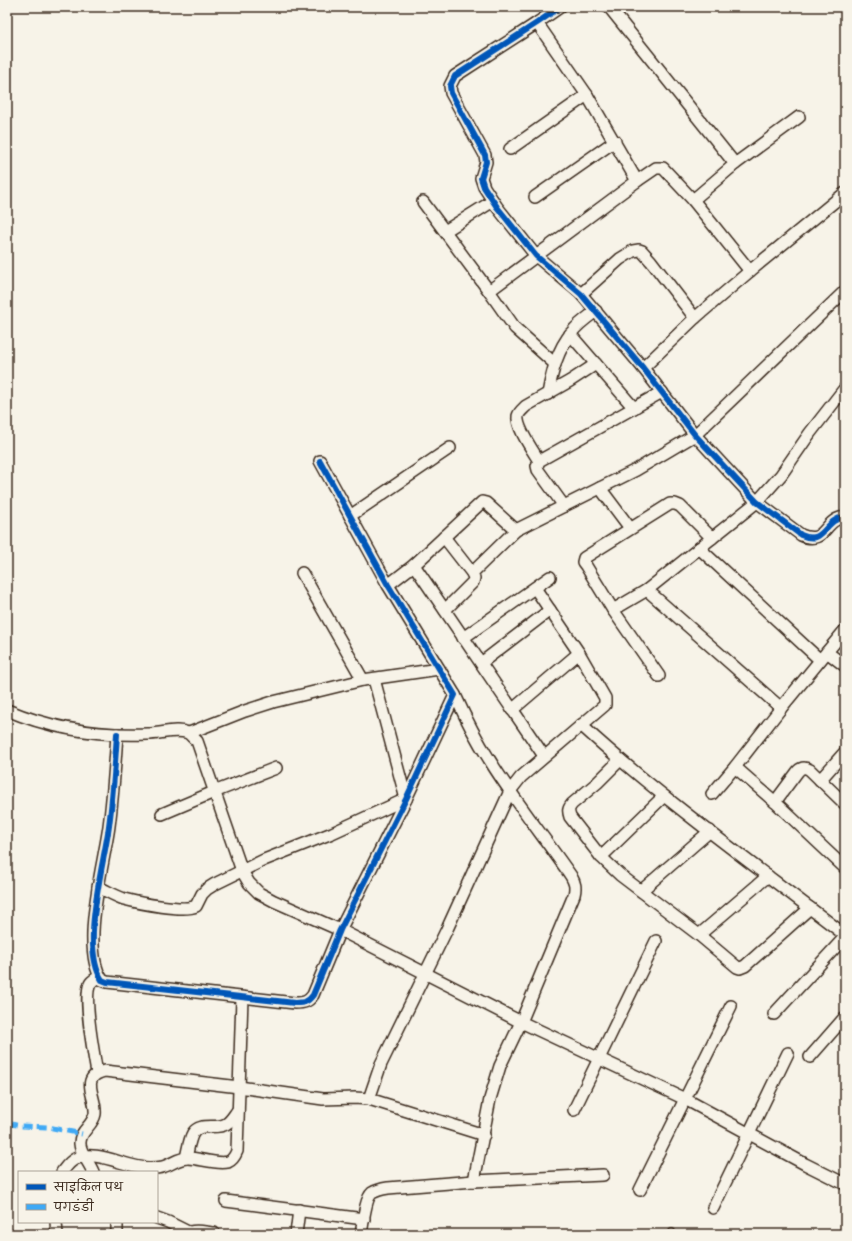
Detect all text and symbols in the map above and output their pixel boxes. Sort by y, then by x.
legend [18,1171,158,1223]
text: साइकिल पथ [53,1176,124,1198]
text: पगडंडी [53,1196,95,1218]

